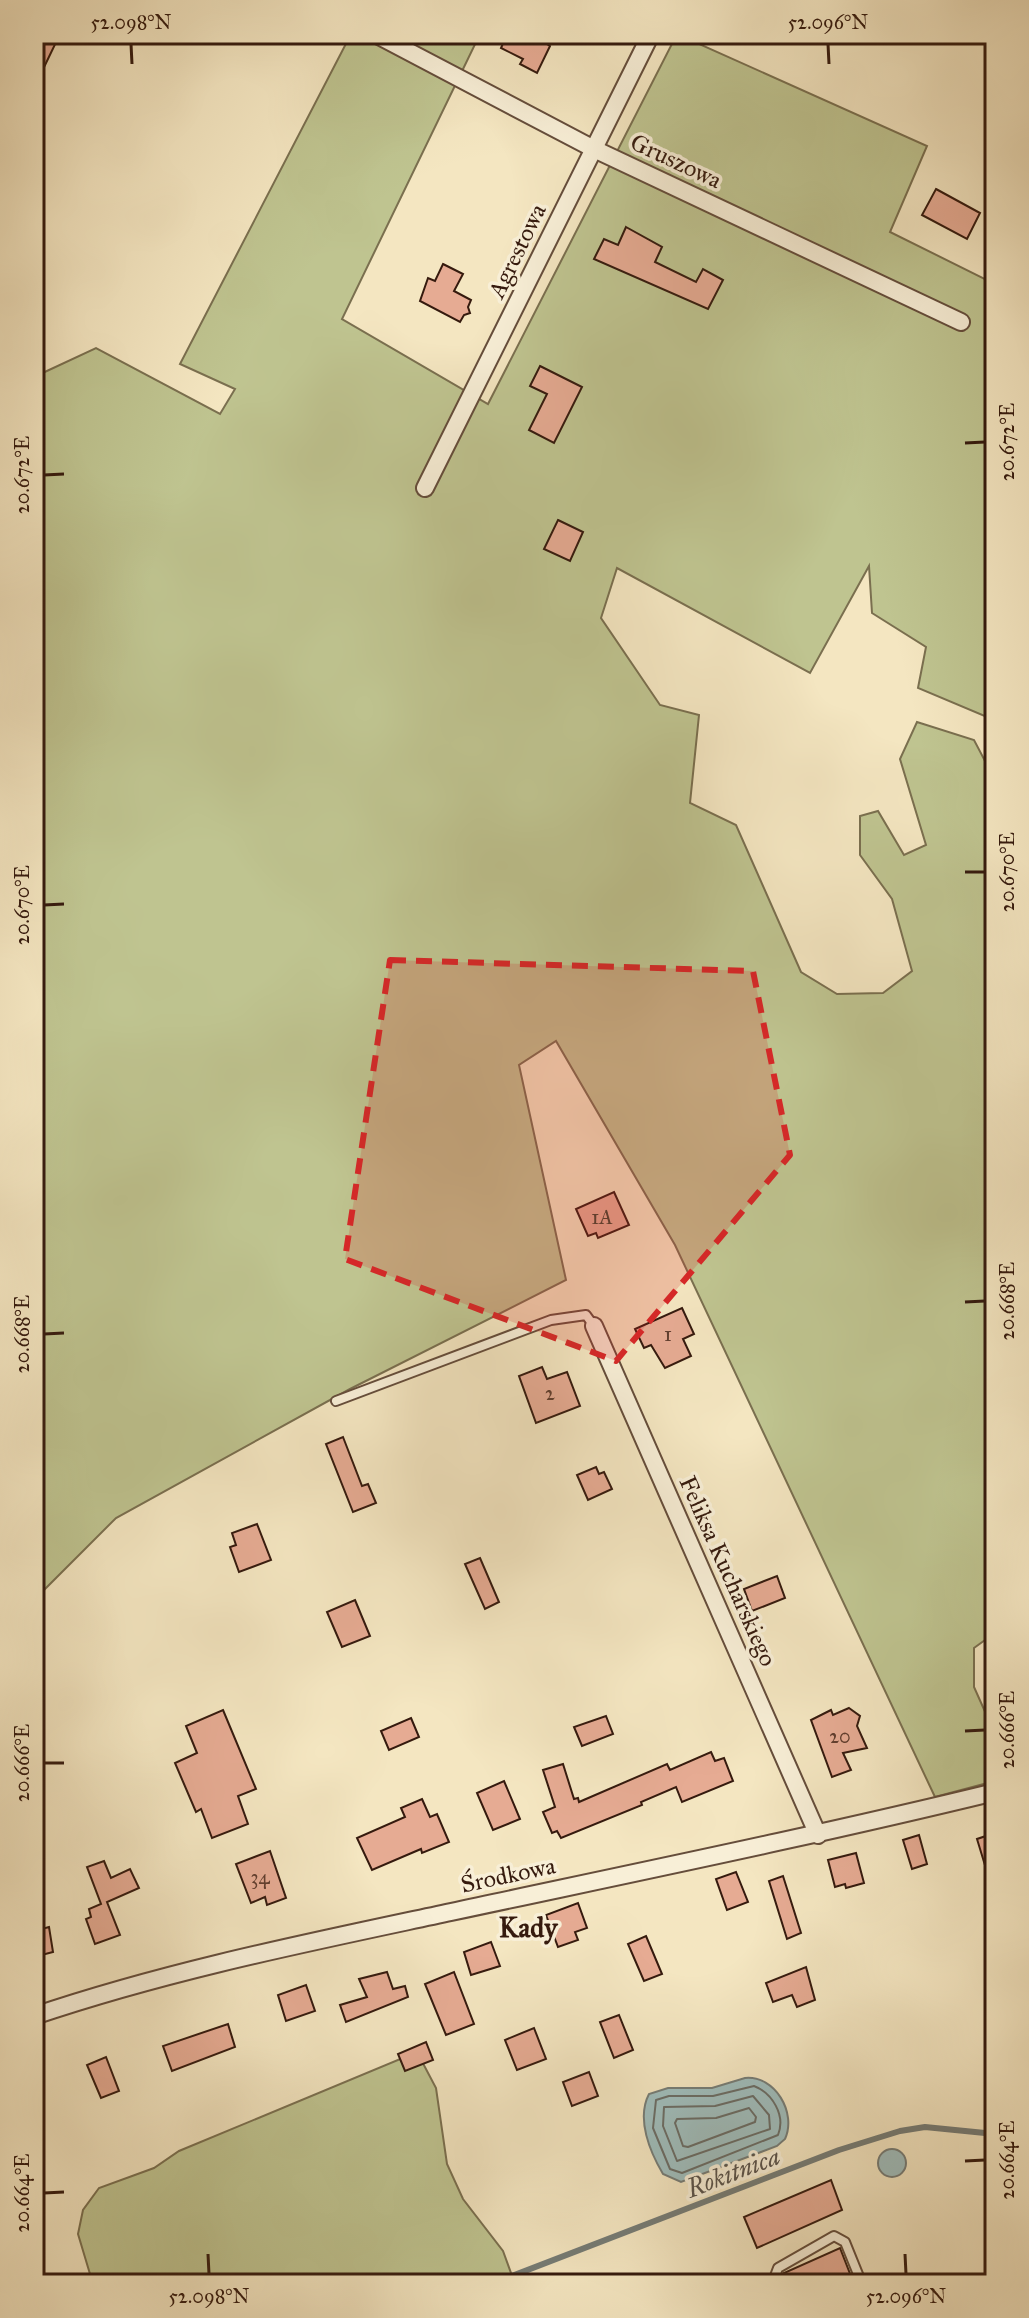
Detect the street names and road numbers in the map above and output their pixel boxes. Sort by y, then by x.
street label: Gruszowa [626,127,727,196]
street label: Agrestowa [481,198,553,304]
street label: Feliksa Kucharskiego [673,1471,783,1671]
street label: Środkowa [458,1850,559,1900]

